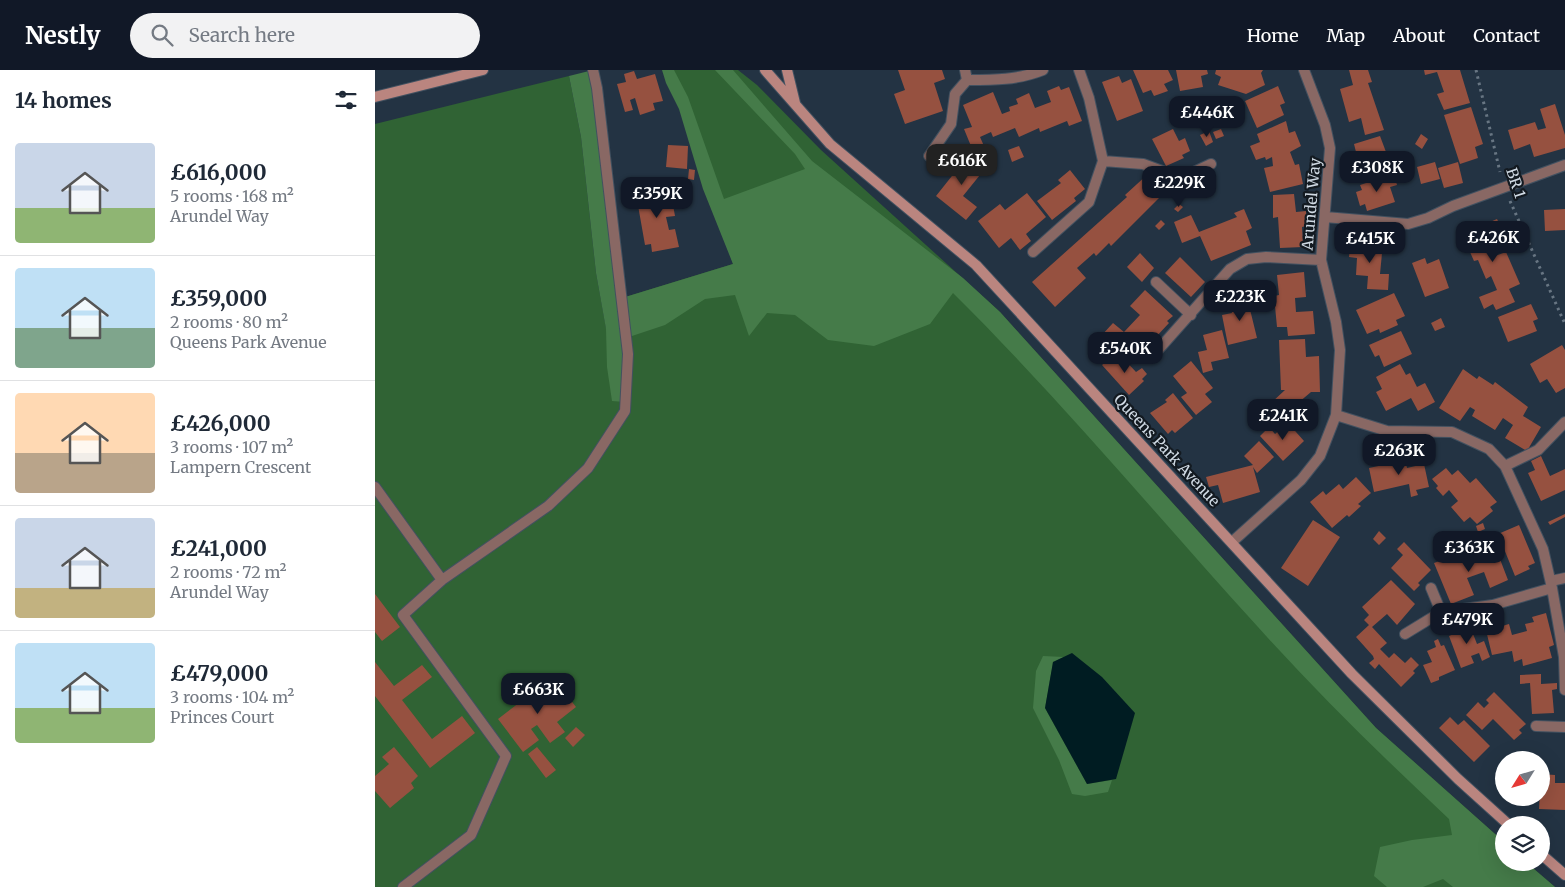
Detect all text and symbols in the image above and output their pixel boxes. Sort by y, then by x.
search box [130,13,480,58]
text: Nestly [25,20,100,51]
icon: search [148,21,176,49]
text: Search here [188,23,295,47]
text: Home [1247,24,1299,47]
text: Map [1327,24,1365,47]
text: About [1393,24,1445,47]
text: Contact [1473,24,1540,47]
icon: filters [332,86,360,114]
text: 14 homes [15,87,112,114]
pin: £446K [1172,96,1242,138]
text: £446K [1180,102,1234,122]
pin: £616K [927,144,997,186]
text: £616K [937,150,987,170]
pin: £308K [1342,150,1412,193]
street label: Arundel Way [1297,157,1325,252]
text: £308K [1351,157,1403,177]
text: £616,000 [170,159,267,186]
icon: home [55,163,115,223]
street label: BR 1 [1502,165,1530,201]
pin: £229K [1144,166,1214,208]
text: £229K [1153,172,1205,192]
pin: £359K [622,176,692,219]
text: £359K [632,183,682,203]
text: 5 rooms · 168 m² [170,186,294,206]
text: Arundel Way [170,206,269,226]
pin: £426K [1458,220,1528,263]
pin: £415K [1335,222,1405,264]
text: £426K [1467,227,1519,247]
text: £415K [1345,228,1395,248]
pin: £223K [1205,280,1275,322]
text: £359,000 [170,285,267,312]
text: £223K [1215,286,1265,306]
icon: home [55,288,115,348]
text: 2 rooms · 80 m² [170,312,288,332]
text: Queens Park Avenue [170,332,327,352]
pin: £540K [1090,332,1160,374]
text: £540K [1099,338,1151,358]
street label: Queens Park Avenue [1110,390,1224,510]
pin: £241K [1248,398,1318,441]
text: £241K [1258,405,1308,425]
text: £426,000 [170,410,271,437]
icon: home [55,413,115,473]
pin: £263K [1364,434,1434,476]
text: 3 rooms · 107 m² [170,437,293,457]
text: £263K [1374,440,1424,460]
text: Lampern Crescent [170,457,311,477]
pin: £363K [1434,530,1504,573]
text: £241,000 [170,535,267,562]
text: £363K [1444,537,1494,557]
icon: home [55,538,115,598]
text: 2 rooms · 72 m² [170,562,286,582]
text: Arundel Way [170,582,269,602]
pin: £479K [1432,602,1502,645]
text: £479K [1441,609,1493,629]
text: £479,000 [170,660,268,687]
icon: home [55,663,115,723]
pin: £663K [503,672,573,715]
text: £663K [512,679,564,699]
text: 3 rooms · 104 m² [170,687,294,707]
text: Princes Court [170,707,274,727]
north arrow [1495,751,1550,806]
map controls [1495,751,1550,871]
button: layers [1495,816,1550,871]

